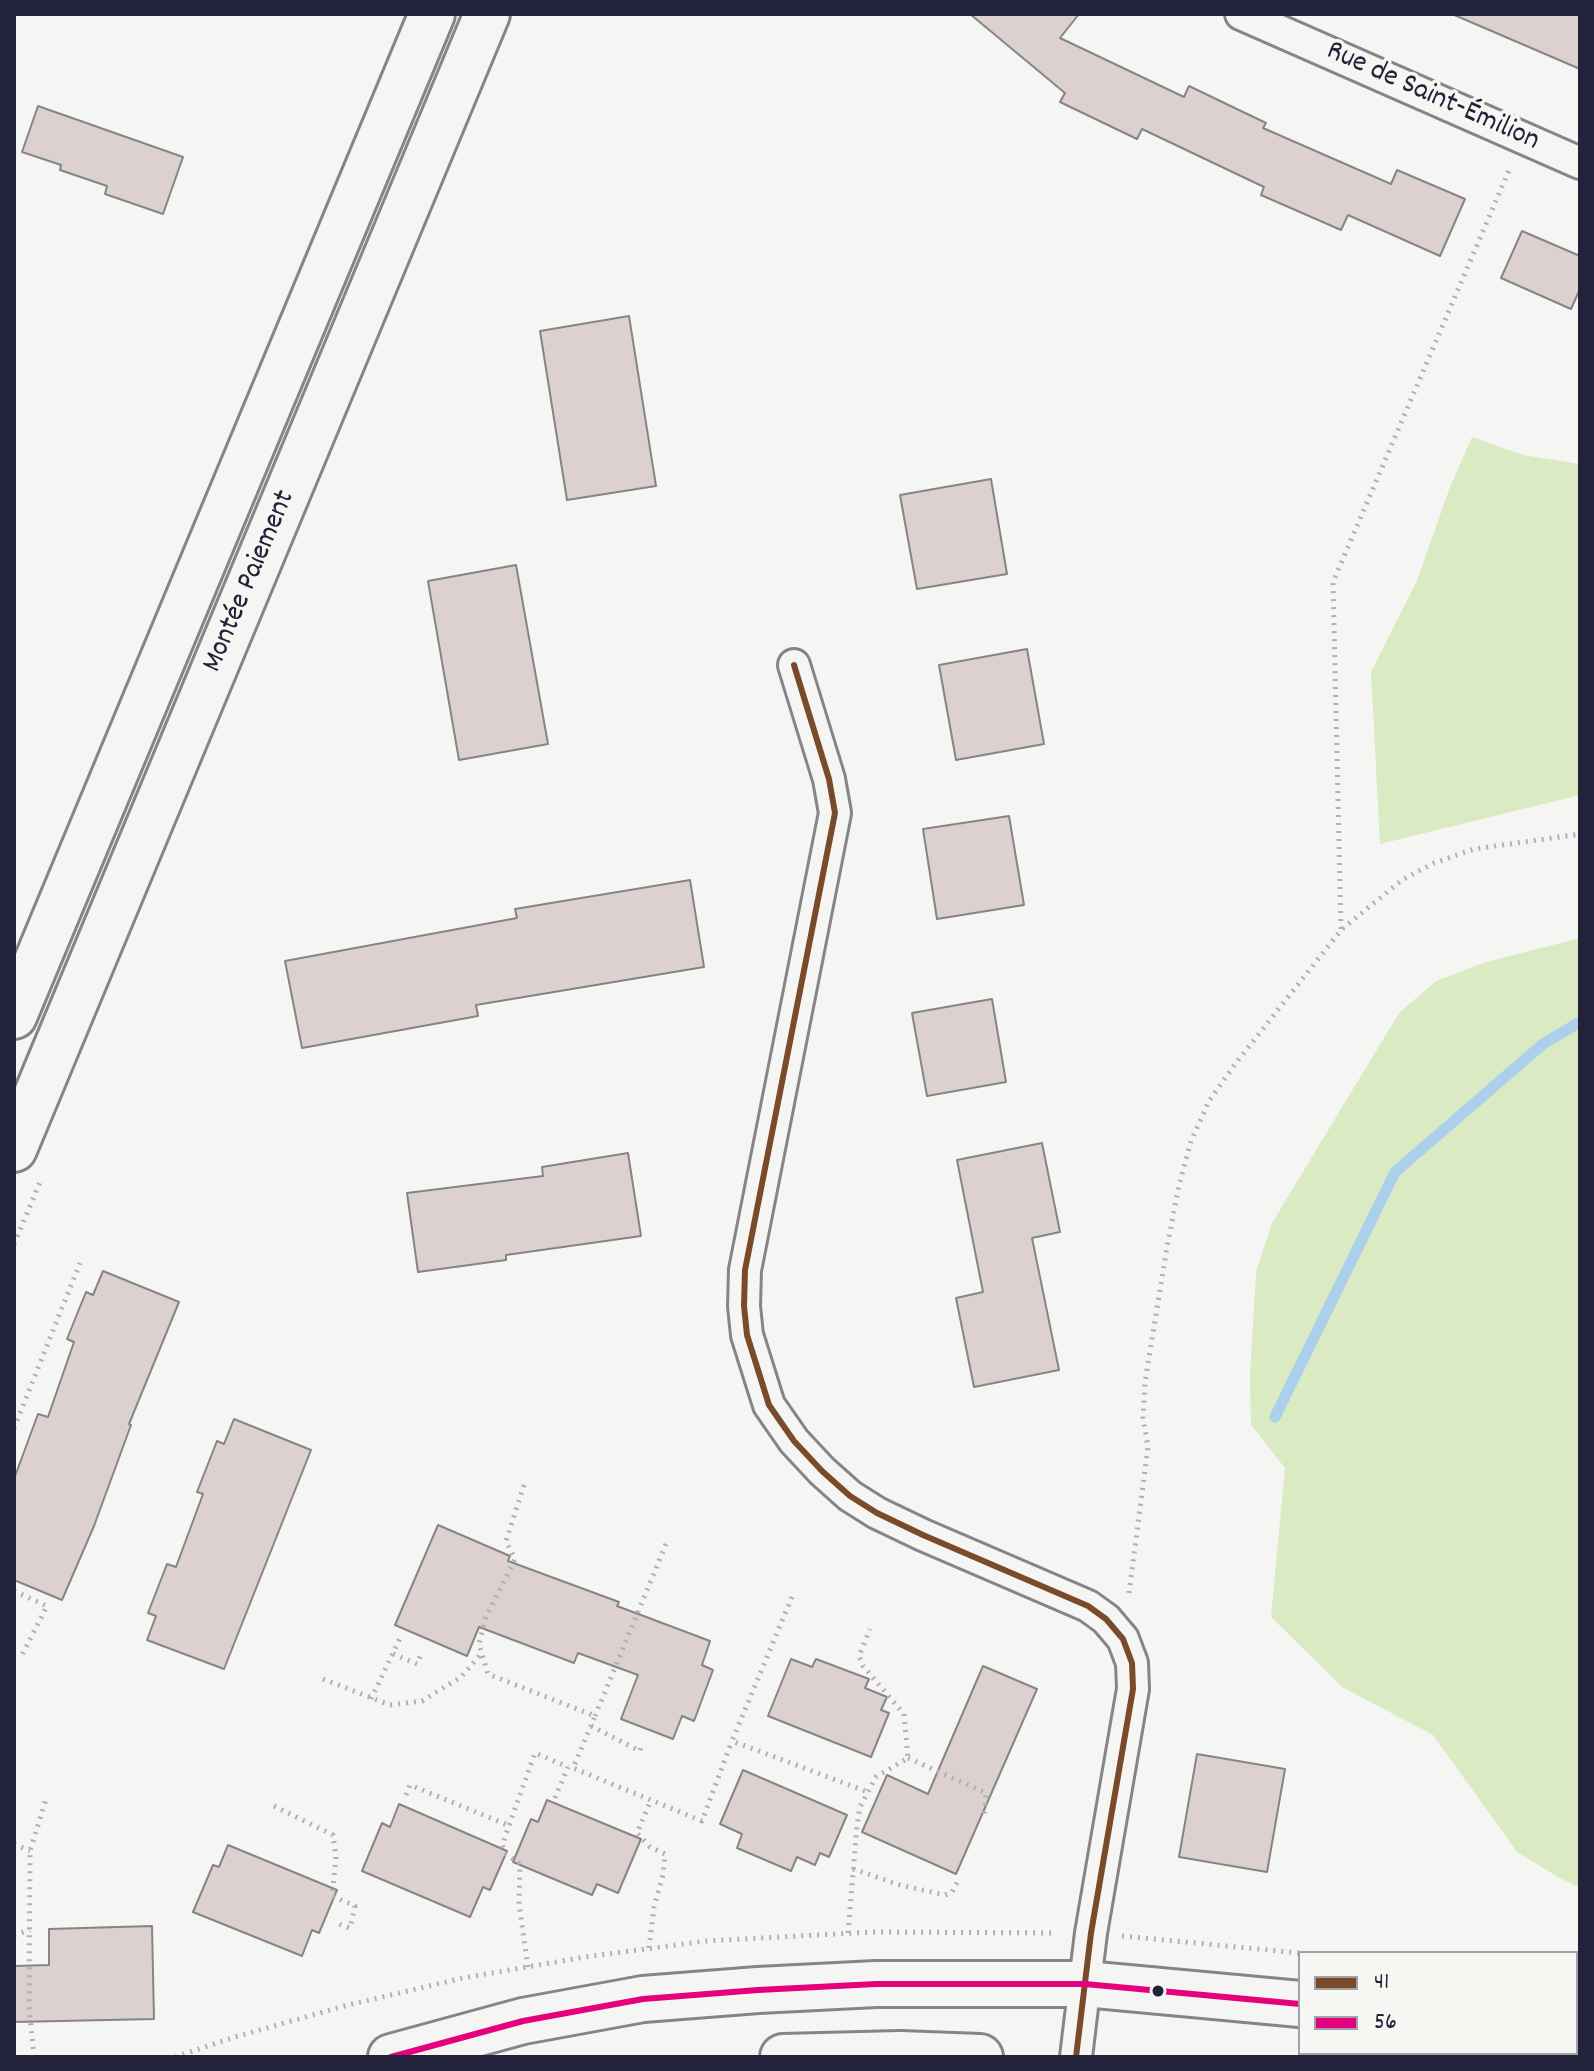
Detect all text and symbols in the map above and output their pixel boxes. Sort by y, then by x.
street label: Rue de Saint-Émilion [1320,35,1544,161]
street label: Montée Paiement [197,486,305,678]
legend [1298,1951,1578,2055]
text: 41 [1374,1966,1389,2000]
unlabelled marker [1150,1983,1166,1999]
text: 56 [1374,2006,1397,2040]

